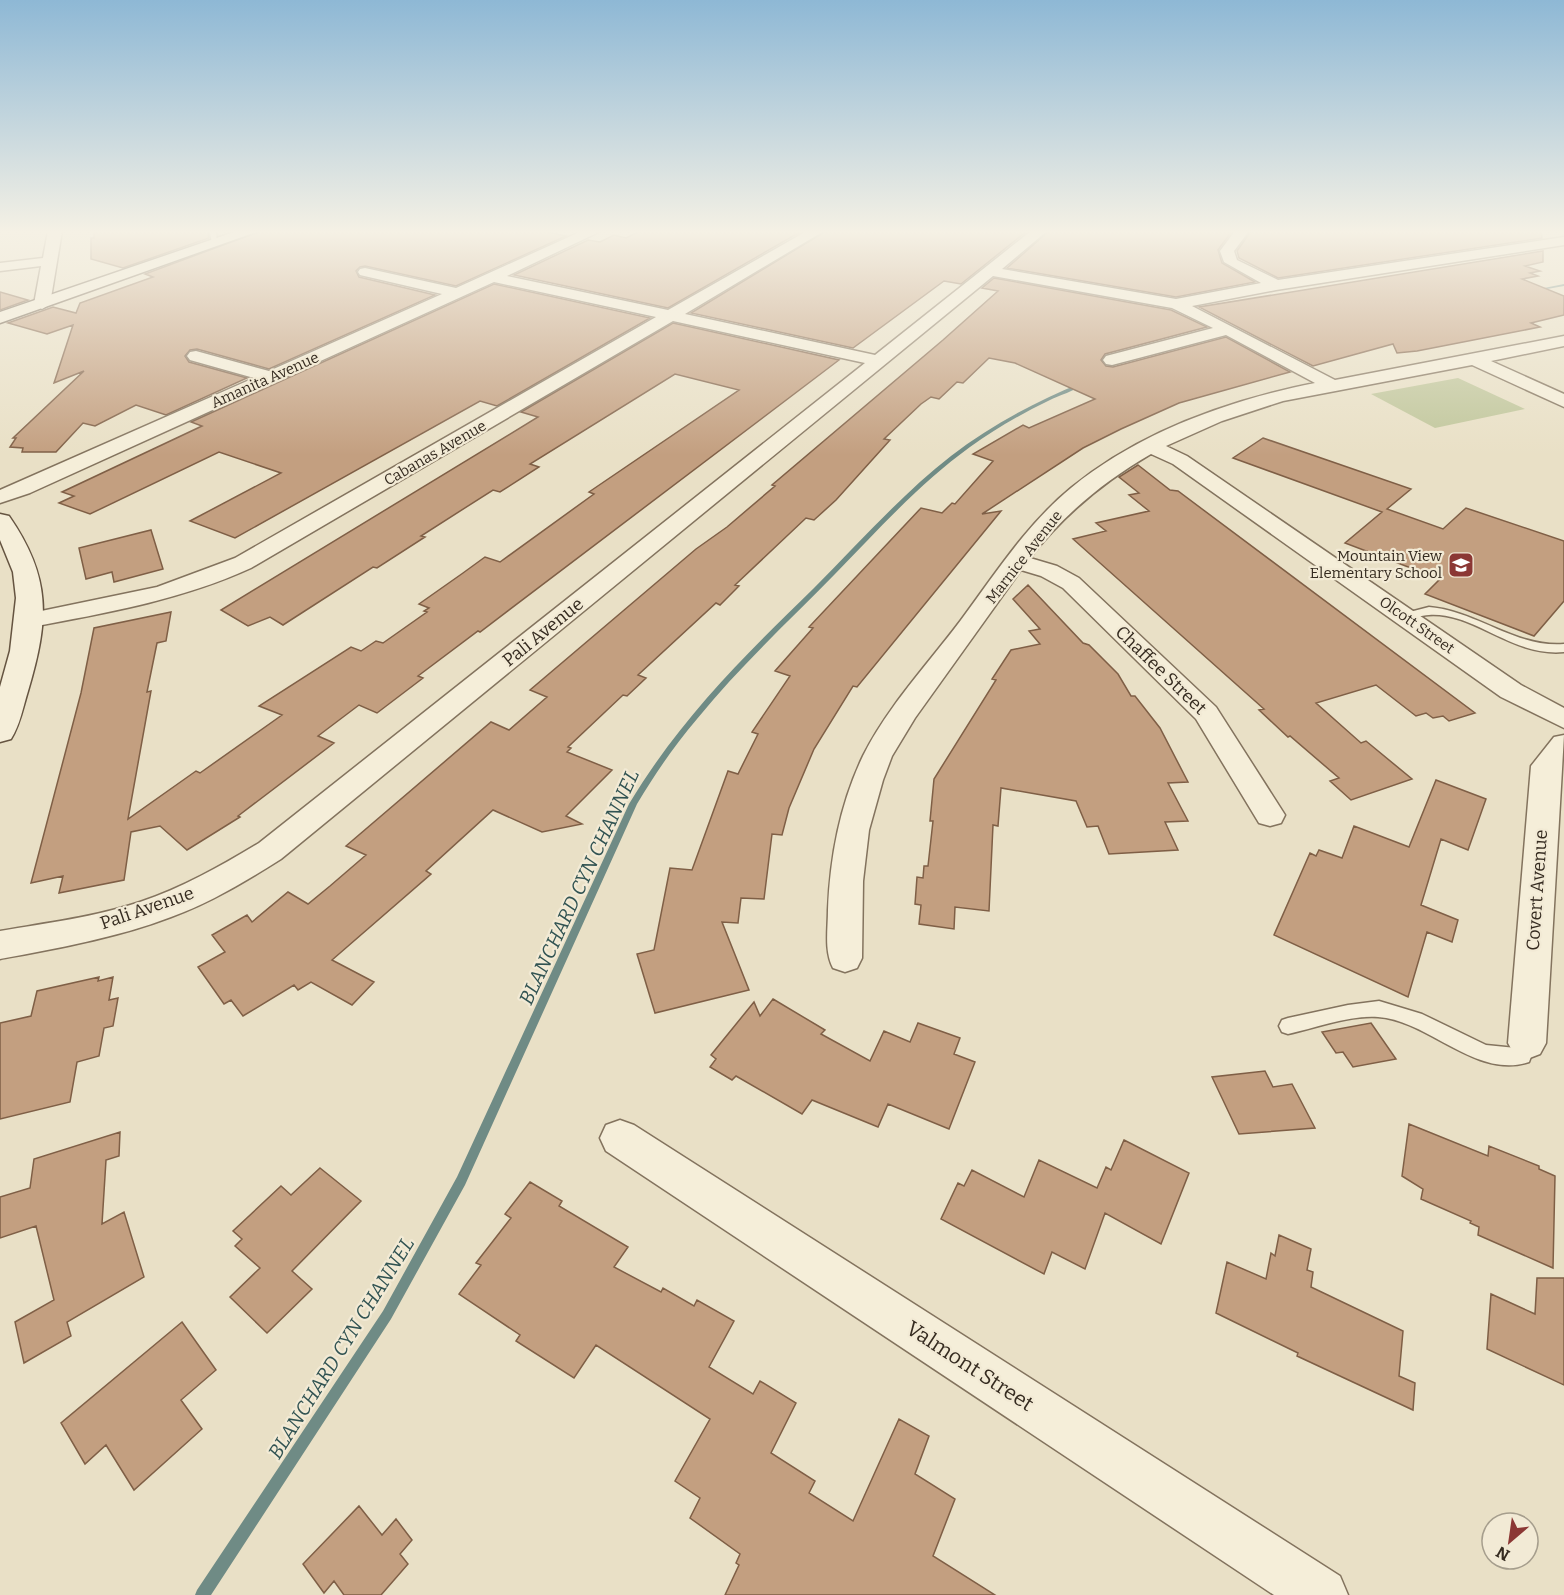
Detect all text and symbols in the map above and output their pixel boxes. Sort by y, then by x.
street label: Amanita Avenue [208,348,322,412]
street label: Cabanas Avenue [381,416,489,490]
street label: Marnice Avenue [982,507,1066,607]
place label: Mountain View Elementary School [1310,547,1443,582]
school or university icon: Mountain View Elementary School [1446,550,1476,580]
street label: Olcott Street [1376,592,1459,658]
street label: Pali Avenue [498,593,588,671]
street label: Chaffee Street [1111,621,1212,719]
water label: BLANCHARD CYN CHANNEL [514,766,644,1008]
street label: Covert Avenue [1522,829,1552,951]
street label: Pali Avenue [97,882,197,934]
water label: BLANCHARD CYN CHANNEL [263,1233,419,1463]
street label: Valmont Street [901,1315,1039,1417]
north arrow [1480,1511,1540,1571]
text: N [1493,1542,1513,1565]

